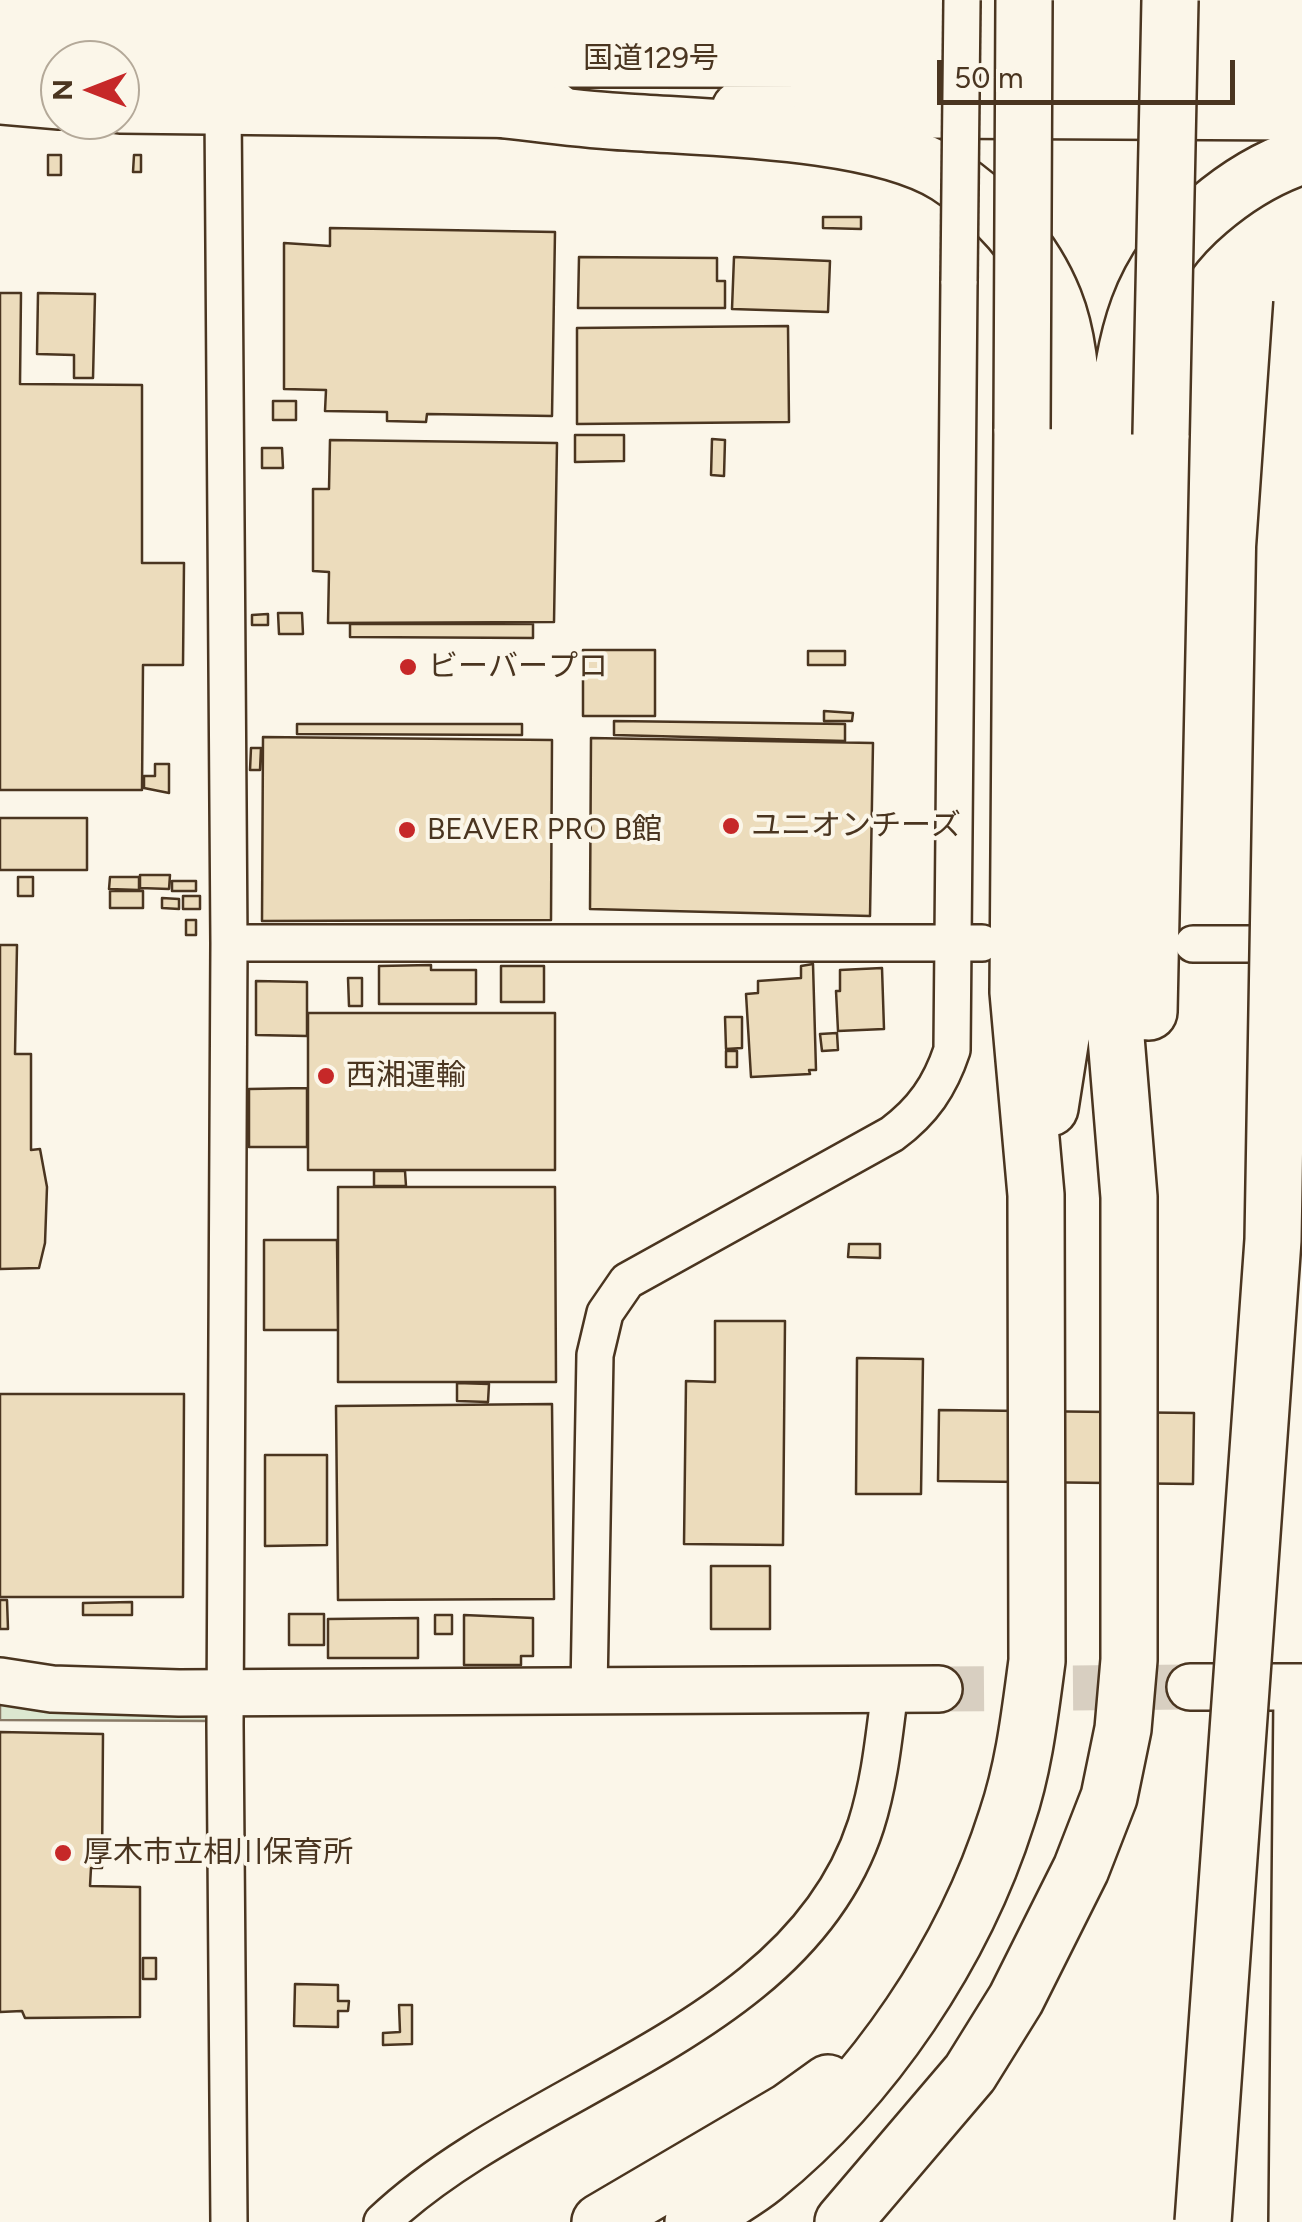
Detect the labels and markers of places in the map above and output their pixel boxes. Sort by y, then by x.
place label: ビーバープロ [428,649,608,685]
marker: ビーバープロ [397,656,419,678]
place label: ユニオンチーズ [751,808,961,844]
place label: BEAVER PRO B館 [427,812,662,848]
marker: ユニオンチーズ [720,815,742,837]
marker: BEAVER PRO B館 [396,819,418,841]
place label: 西湘運輸 [346,1058,466,1094]
marker: 西湘運輸 [315,1065,337,1087]
place label: 厚木市立相川保育所 [83,1835,353,1871]
marker: 厚木市立相川保育所 [52,1842,74,1864]

